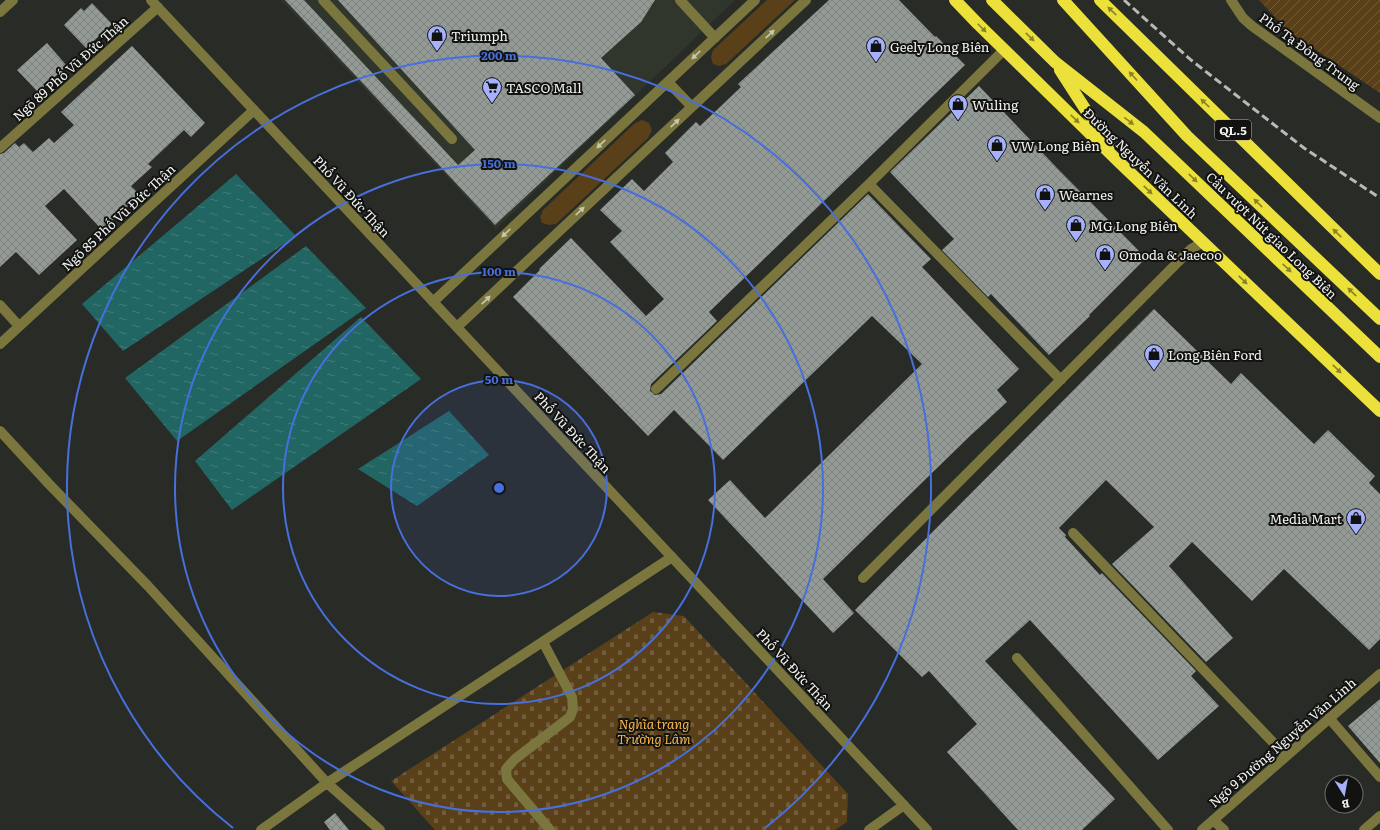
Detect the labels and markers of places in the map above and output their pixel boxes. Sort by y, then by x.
shop icon: Triumph [426,24,448,52]
place label: Triumph [451,26,508,45]
shop icon: Geely Long Biên [865,35,887,63]
place label: Geely Long Biên [890,37,990,56]
supermarket icon: TASCO Mall [481,76,503,104]
place label: TASCO Mall [506,78,582,97]
shop icon: Wuling [947,93,969,121]
place label: Wuling [972,95,1019,114]
shop icon: VW Long Biên [986,134,1008,162]
place label: VW Long Biên [1011,136,1100,155]
shop icon: Wearnes [1034,183,1056,211]
place label: Wearnes [1059,185,1113,204]
shop icon: MG Long Biên [1065,214,1087,242]
place label: MG Long Biên [1090,216,1178,235]
shop icon: Omoda & Jaecoo [1094,243,1116,271]
place label: Omoda & Jaecoo [1119,245,1222,264]
shop icon: Long Biên Ford [1143,343,1165,371]
place label: Long Biên Ford [1168,345,1262,364]
centre of rings [492,481,506,495]
shop icon: Media Mart [1345,507,1367,535]
place label: Media Mart [1270,509,1343,528]

